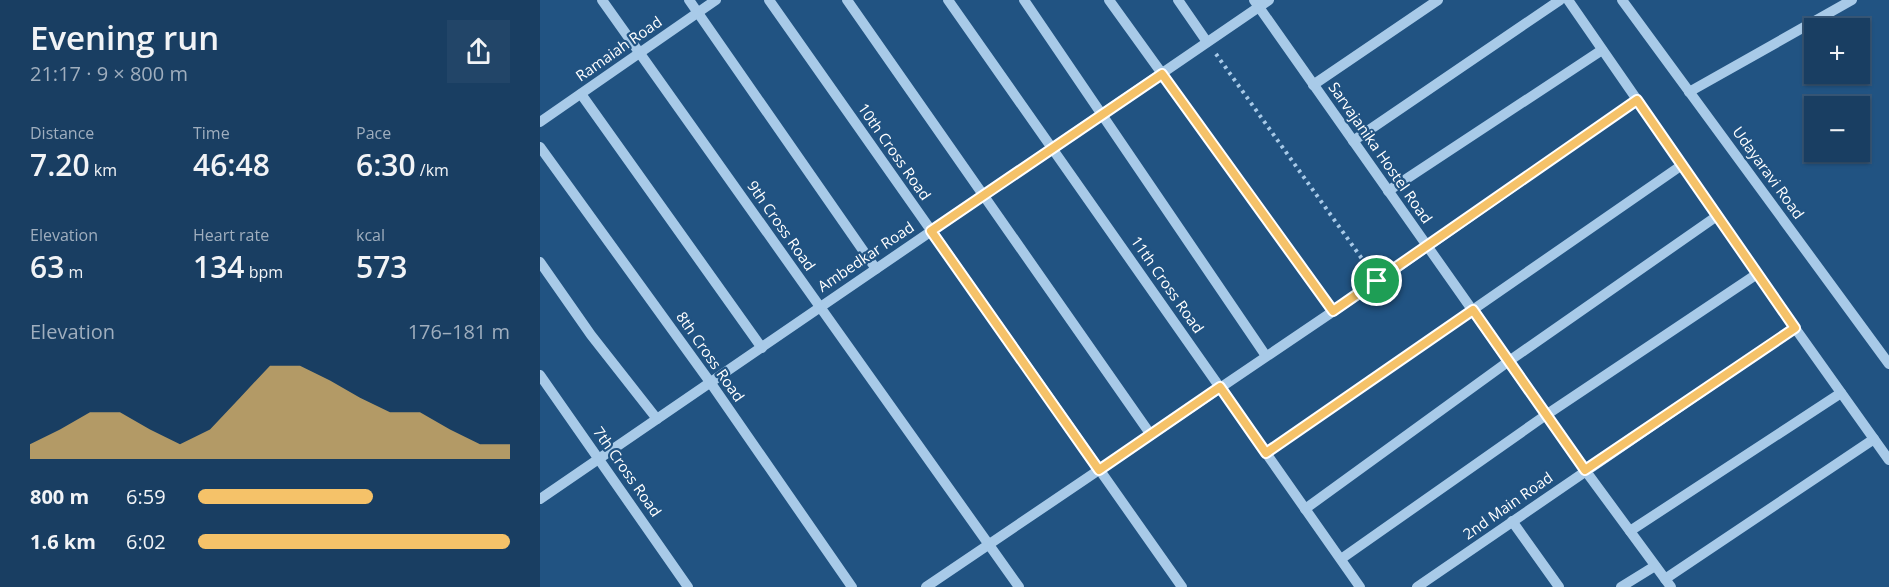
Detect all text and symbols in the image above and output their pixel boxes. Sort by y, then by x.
street label: Ramaiah Road [571,11,665,85]
text: Evening run [30,15,219,60]
map controls [1804,18,1870,162]
button: + [1804,18,1870,84]
button: share [447,20,510,83]
text: 21:17 · 9 × 800 m [30,60,188,87]
street label: Sarvajanika Hostel Road [1324,78,1437,227]
button: − [1804,96,1870,162]
street label: 10th Cross Road [854,99,936,204]
text: Distance [30,122,94,144]
text: Time [193,122,230,144]
text: Pace [356,122,391,144]
street label: Udayaravi Road [1728,122,1809,223]
text: 7.20 [30,144,90,185]
text: 46:48 [193,144,270,185]
text: 6:30 [356,144,416,185]
text: km [90,159,117,181]
text: /km [416,159,449,181]
street label: 9th Cross Road [743,176,820,274]
street label: Ambedkar Road [813,217,918,296]
text: Elevation [30,224,98,246]
text: Heart rate [193,224,269,246]
text: kcal [356,224,385,246]
street label: 11th Cross Road [1127,232,1209,337]
text: 63 [30,246,64,287]
text: 134 [193,246,244,287]
text: 573 [356,246,407,287]
pin [1351,255,1402,306]
text: m [64,261,83,283]
text: bpm [244,261,283,283]
icon: arrive [1360,264,1393,297]
street label: 8th Cross Road [672,307,749,405]
text: Elevation [30,318,115,345]
text: 176–181 m [408,318,510,345]
street label: 7th Cross Road [589,422,666,520]
street label: 2nd Main Road [1459,467,1556,544]
text: 800 m [30,483,89,510]
text: 6:59 [126,483,166,510]
text: 1.6 km [30,528,96,555]
text: 6:02 [126,528,166,555]

